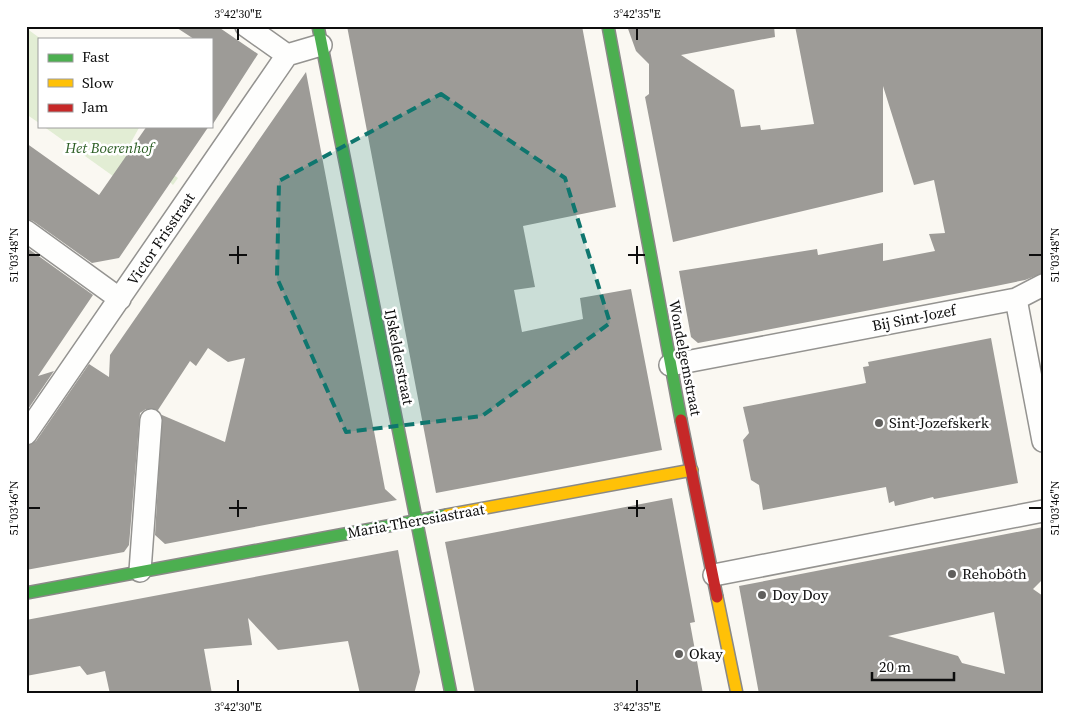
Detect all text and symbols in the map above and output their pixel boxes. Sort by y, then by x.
text: 3°42'30"E [214,6,262,22]
text: 3°42'35"E [613,6,661,22]
legend [38,38,212,128]
text: Fast [82,46,109,67]
text: Slow [82,72,114,93]
text: Jam [81,96,109,117]
park label: Het Boerenhof [64,137,156,158]
street label: Victor Frisstraat [122,188,200,289]
text: 51°03'48"N [6,227,22,283]
text: 51°03'48"N [1047,227,1063,283]
street label: Wondelgemstraat [664,298,707,418]
street label: Bij Sint-Jozef [870,299,959,336]
street label: IJskelderstraat [380,307,419,407]
place label: Sint-Jozefskerk [889,412,990,433]
marker: Sint-Jozefskerk [873,417,885,429]
text: 51°03'46"N [6,480,22,536]
text: 51°03'46"N [1047,480,1063,536]
street label: Maria-Theresiastraat [346,498,486,543]
place label: Rehobôth [962,563,1027,584]
marker: Rehobôth [946,568,958,580]
place label: Doy Doy [772,584,829,605]
marker: Doy Doy [756,589,768,601]
place label: Okay [689,643,723,664]
marker: Okay [673,648,685,660]
scale bar [872,650,954,682]
text: 20 m [879,656,911,677]
text: 3°42'30"E [214,699,262,715]
text: 3°42'35"E [613,699,661,715]

